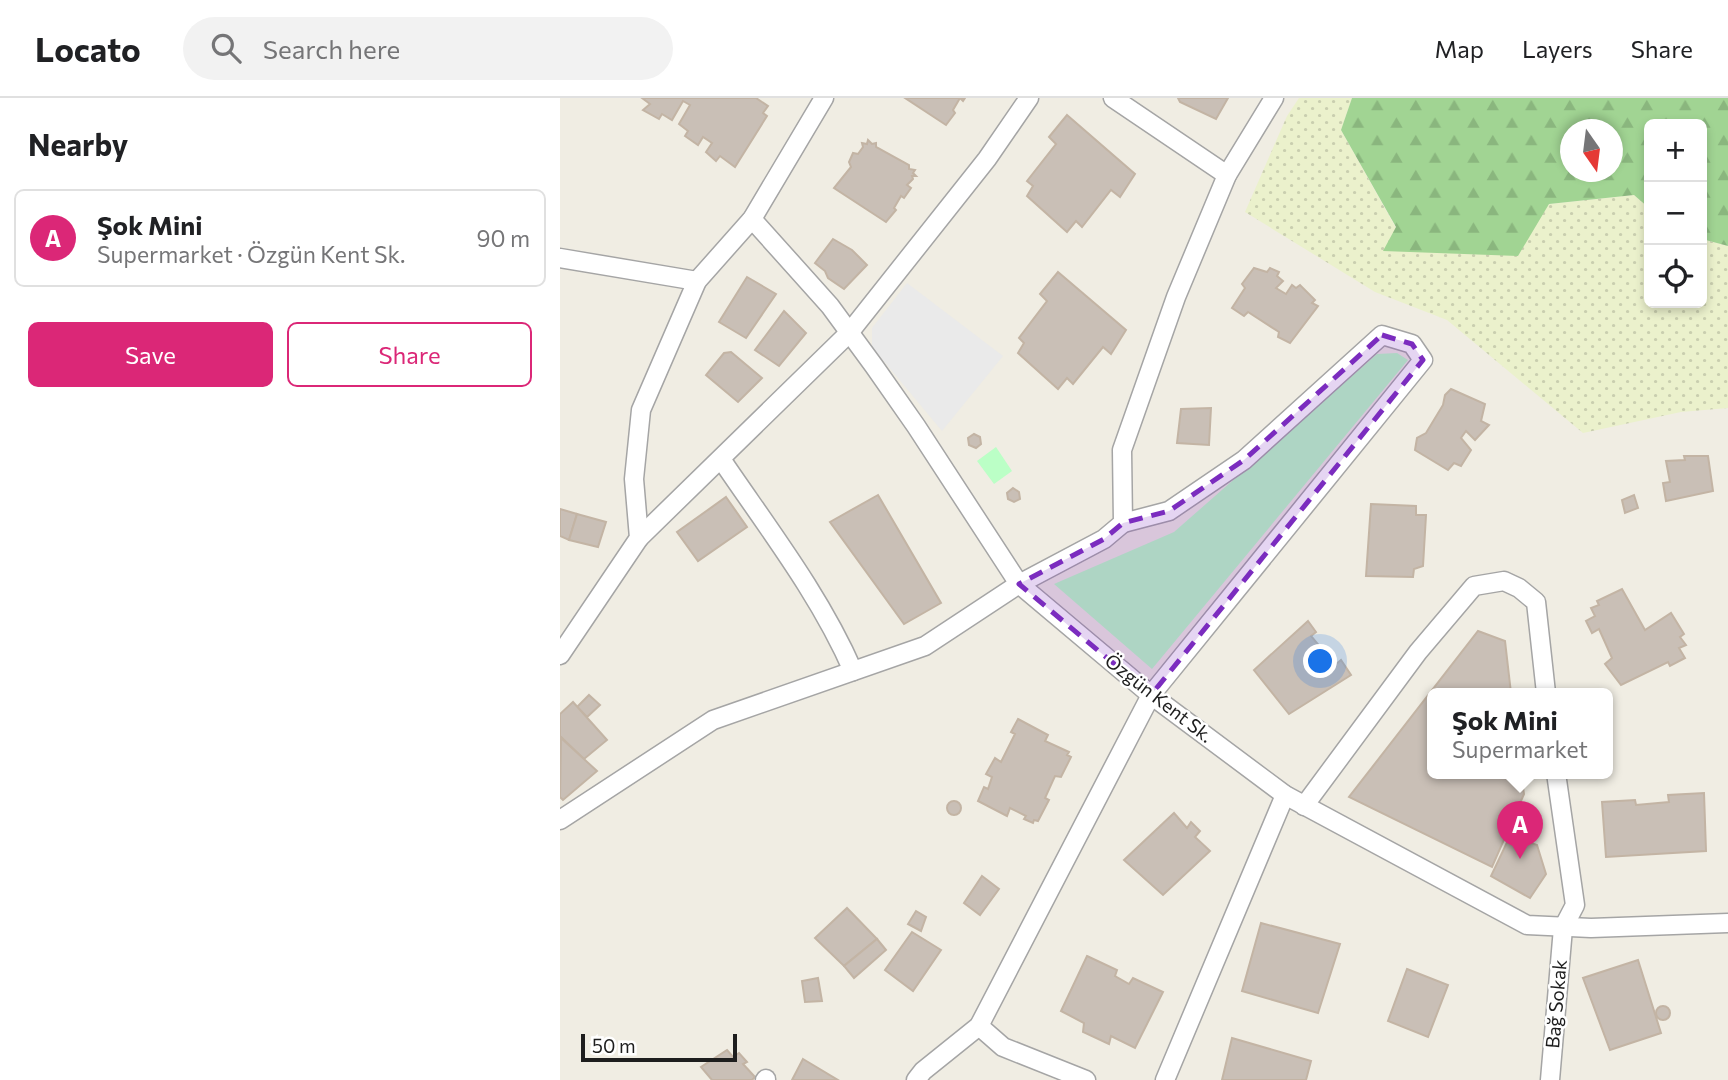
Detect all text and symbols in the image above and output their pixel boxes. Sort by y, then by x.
search box [183,17,673,80]
text: Locato [35,28,141,69]
icon: search [207,29,245,67]
text: Search here [263,33,400,64]
text: Map [1435,34,1484,63]
text: Layers [1522,34,1593,63]
text: Share [1631,34,1693,63]
north arrow [1560,119,1623,182]
map controls [1644,119,1707,308]
button: + [1644,119,1707,182]
text: Nearby [28,125,128,162]
button: − [1644,182,1707,245]
text: Şok Mini [97,209,203,240]
text: A [45,224,61,252]
text: 90 m [477,224,530,252]
text: Supermarket · Özgün Kent Sk. [97,240,405,268]
button: locate [1644,245,1707,308]
button: Save [28,322,273,387]
button: Share [287,322,532,387]
your location [1303,644,1337,678]
street label: Özgün Kent Sk. [1101,648,1218,747]
popup [1427,688,1613,779]
text: Şok Mini [1452,704,1558,735]
text: Supermarket [1452,735,1588,763]
pin: A [1497,801,1543,859]
street label: Bağ Sokak [1540,959,1571,1049]
scale bar [581,1031,737,1063]
text: 50 m [592,1034,636,1057]

